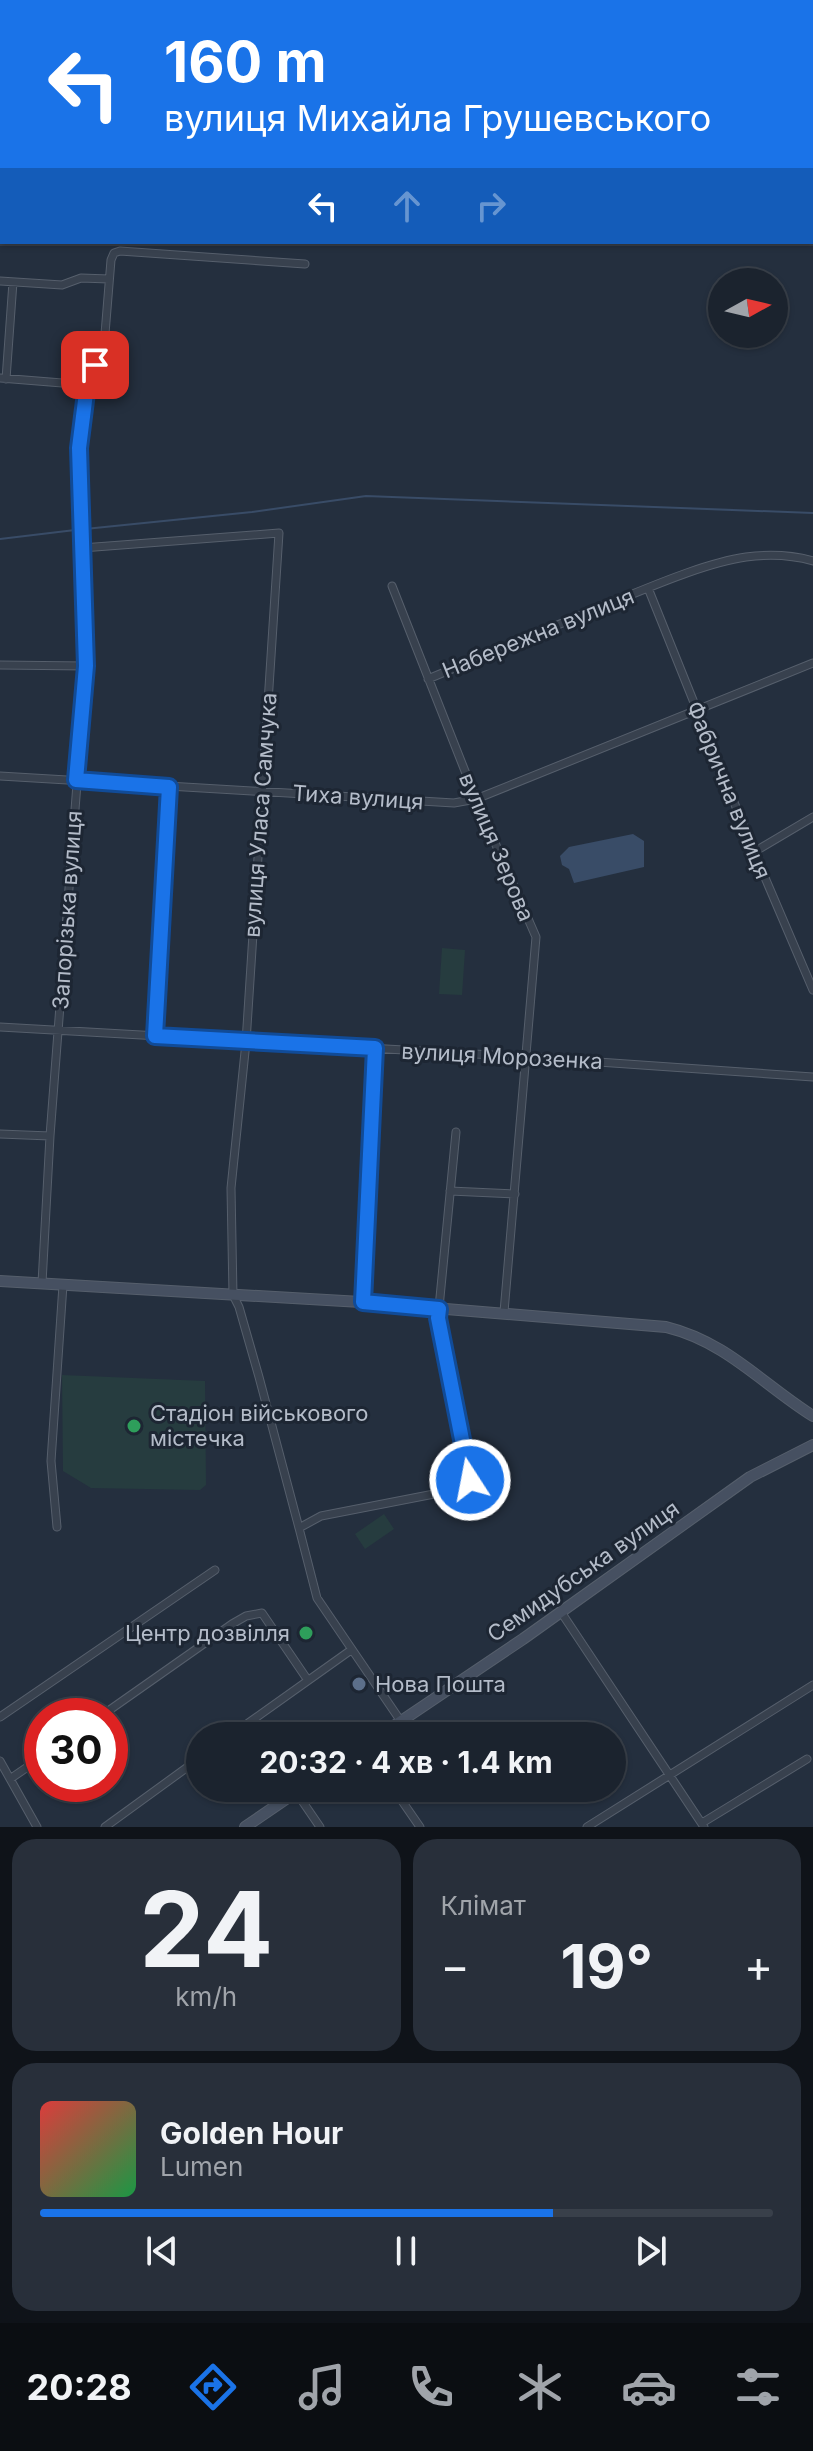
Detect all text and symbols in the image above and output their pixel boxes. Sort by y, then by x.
text: 160 m [164,28,327,96]
icon: left [32,32,136,136]
text: вулиця Михайла Грушевського [164,96,711,140]
icon: left [301,184,345,228]
icon: ahead [385,184,429,228]
icon: right [469,184,513,228]
north arrow [708,268,788,348]
map controls [708,268,788,348]
pin [61,331,129,399]
icon: arrive [73,343,117,387]
street label: Набережна вулиця [438,583,638,683]
street label: вулиця Уласа Самчука [238,692,282,938]
street label: Фабрична вулиця [682,697,776,883]
street label: вулиця Зерова [454,769,540,925]
street label: Тиха вулиця [292,779,424,815]
street label: Запорізька вулиця [47,810,87,1010]
street label: вулиця Морозенка [401,1038,603,1074]
place label: Стадіон військового містечка [150,1400,369,1451]
marker: Стадіон військового містечка [125,1417,143,1435]
position arrow [428,1438,512,1522]
street label: Семидубська вулиця [482,1495,684,1647]
place label: Центр дозвілля [125,1620,290,1646]
marker: Центр дозвілля [297,1624,315,1642]
place label: Нова Пошта [375,1671,506,1697]
marker: Нова Пошта [350,1675,368,1693]
speed limit sign: 30 [24,1698,128,1802]
text: 20:32 · 4 хв · 1.4 km [259,1744,553,1780]
text: 24 [139,1866,273,1992]
text: Клімат [441,1890,526,1921]
text: 19° [561,1930,653,2002]
text: − [441,1939,470,1993]
text: + [744,1939,773,1993]
text: km/h [175,1981,237,2012]
text: Golden Hour [160,2115,343,2151]
text: Lumen [160,2151,243,2182]
icon: previous [140,2229,184,2273]
icon: pause [384,2229,428,2273]
icon: next [629,2229,673,2273]
icon: directions [185,2359,241,2415]
icon: music [294,2359,350,2415]
icon: phone [403,2359,459,2415]
icon: climate [512,2359,568,2415]
icon: car [621,2359,677,2415]
icon: filters [730,2359,786,2415]
text: 20:28 [27,2365,132,2409]

